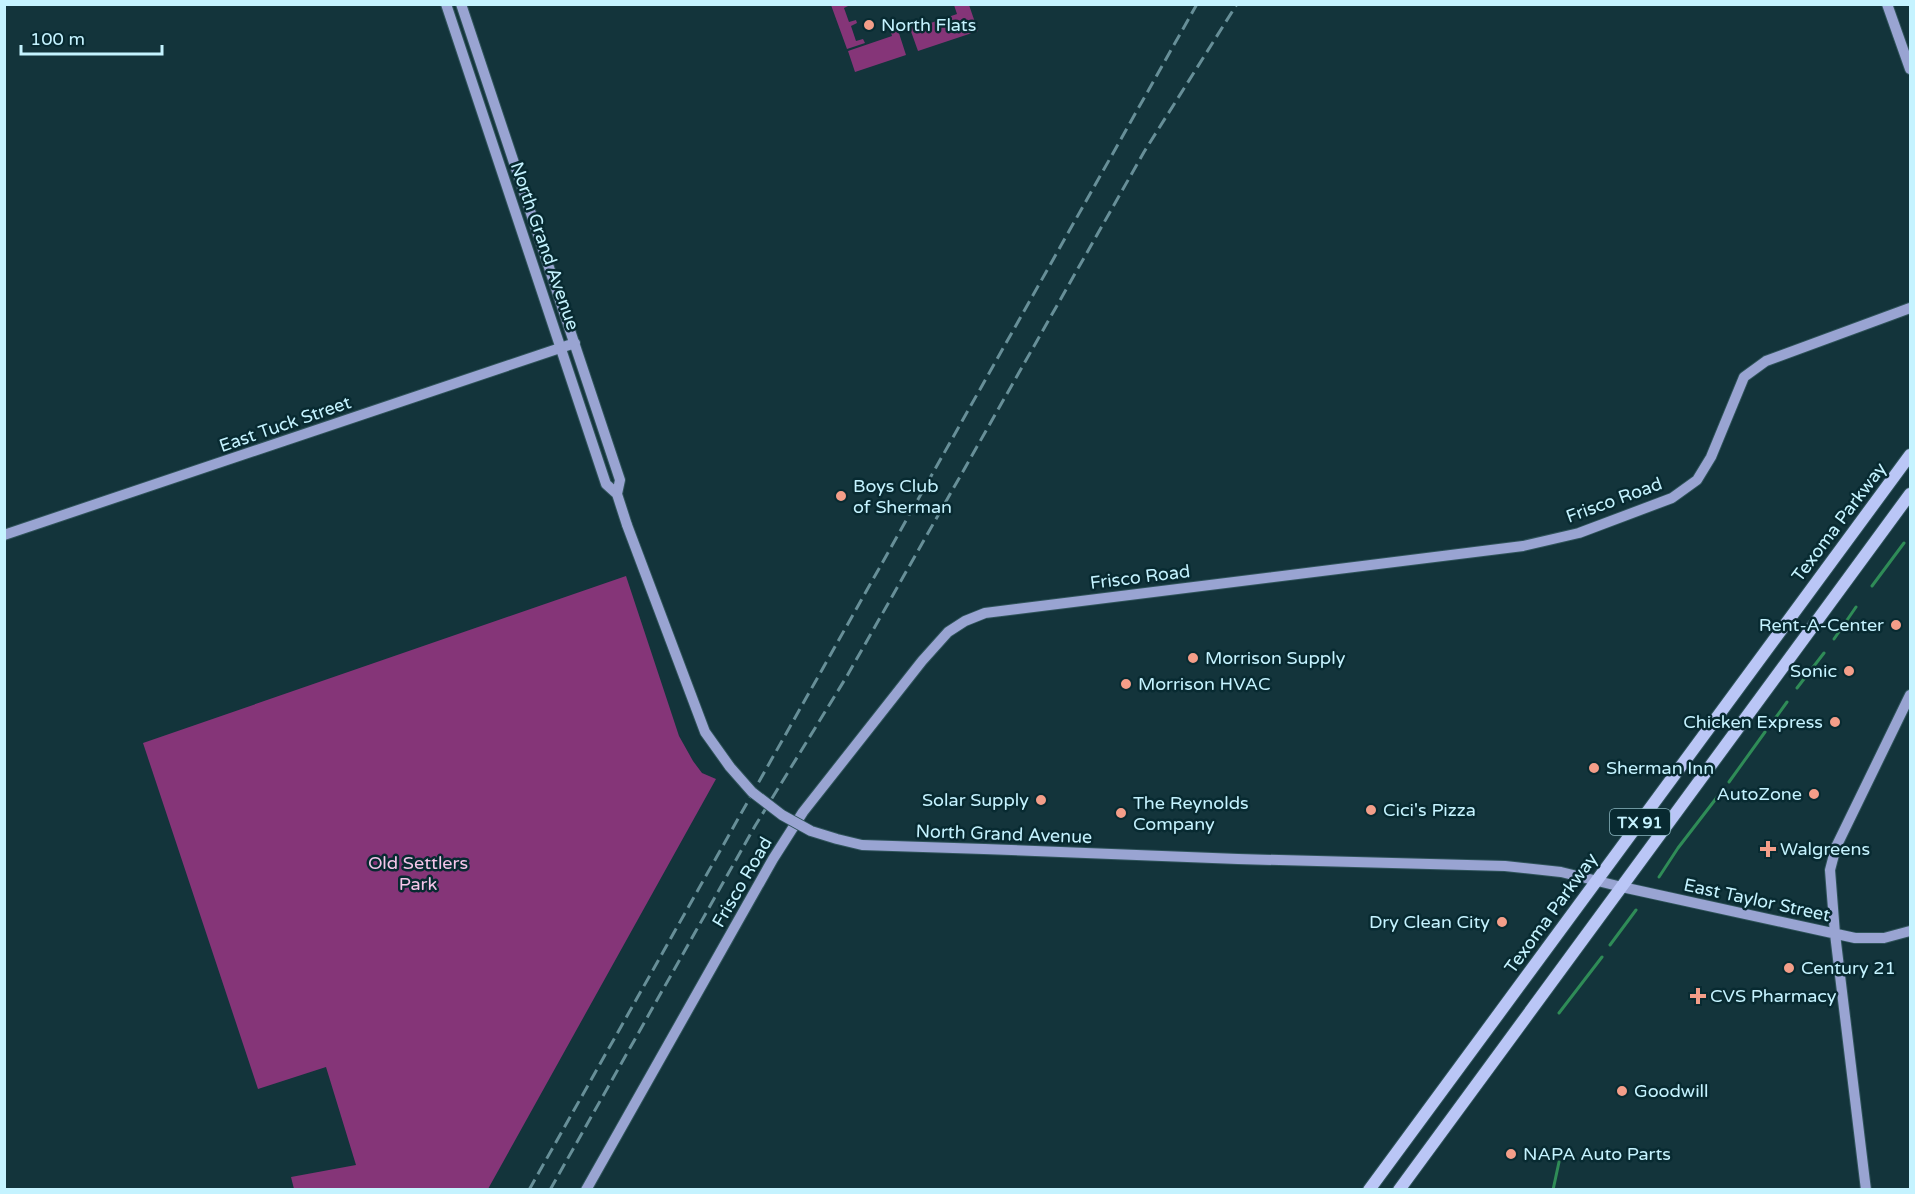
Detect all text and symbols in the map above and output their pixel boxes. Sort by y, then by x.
place label: North Flats [881,14,976,36]
scale bar [21,18,162,56]
marker: North Flats [862,18,876,32]
text: 100 m [30,28,85,50]
street label: North Grand Avenue [506,159,584,333]
street label: East Tuck Street [216,391,354,457]
street label: Texoma Parkway [1787,458,1891,586]
street label: Frisco Road [1563,472,1665,528]
place label: Boys Club of Sherman [853,475,952,518]
marker: Boys Club of Sherman [834,489,848,503]
street label: Frisco Road [1089,560,1191,594]
place label: Rent-A-Center [1759,614,1884,636]
marker: Rent-A-Center [1889,618,1903,632]
place label: Morrison Supply [1205,647,1346,669]
marker: Morrison Supply [1186,651,1200,665]
place label: Sonic [1790,660,1837,682]
marker: Sonic [1842,664,1856,678]
place label: Morrison HVAC [1138,673,1271,695]
marker: Morrison HVAC [1119,677,1133,691]
place label: Chicken Express [1683,711,1823,733]
marker: Chicken Express [1828,715,1842,729]
place label: Sherman Inn [1606,757,1714,779]
marker: Sherman Inn [1587,761,1601,775]
place label: AutoZone [1717,783,1802,805]
marker: AutoZone [1807,787,1821,801]
place label: Solar Supply [922,789,1029,811]
place label: The Reynolds Company [1133,792,1249,835]
marker: Solar Supply [1034,793,1048,807]
place label: Cici's Pizza [1383,799,1476,821]
marker: Cici's Pizza [1364,803,1378,817]
marker: The Reynolds Company [1114,806,1128,820]
road number: TX 91 [1610,809,1670,835]
street label: North Grand Avenue [915,820,1093,848]
street label: Frisco Road [707,833,777,931]
place label: Walgreens [1780,838,1870,860]
marker: Walgreens [1761,842,1775,856]
street label: Texoma Parkway [1500,848,1602,978]
park label: Old Settlers Park [368,852,468,895]
street label: East Taylor Street [1682,874,1832,926]
place label: Dry Clean City [1369,911,1490,933]
marker: Dry Clean City [1495,915,1509,929]
place label: Century 21 [1801,957,1896,979]
marker: Century 21 [1782,961,1796,975]
place label: CVS Pharmacy [1710,985,1837,1007]
marker: CVS Pharmacy [1691,989,1705,1003]
place label: Goodwill [1634,1080,1709,1102]
marker: Goodwill [1615,1084,1629,1098]
place label: NAPA Auto Parts [1523,1143,1671,1165]
marker: NAPA Auto Parts [1504,1147,1518,1161]

